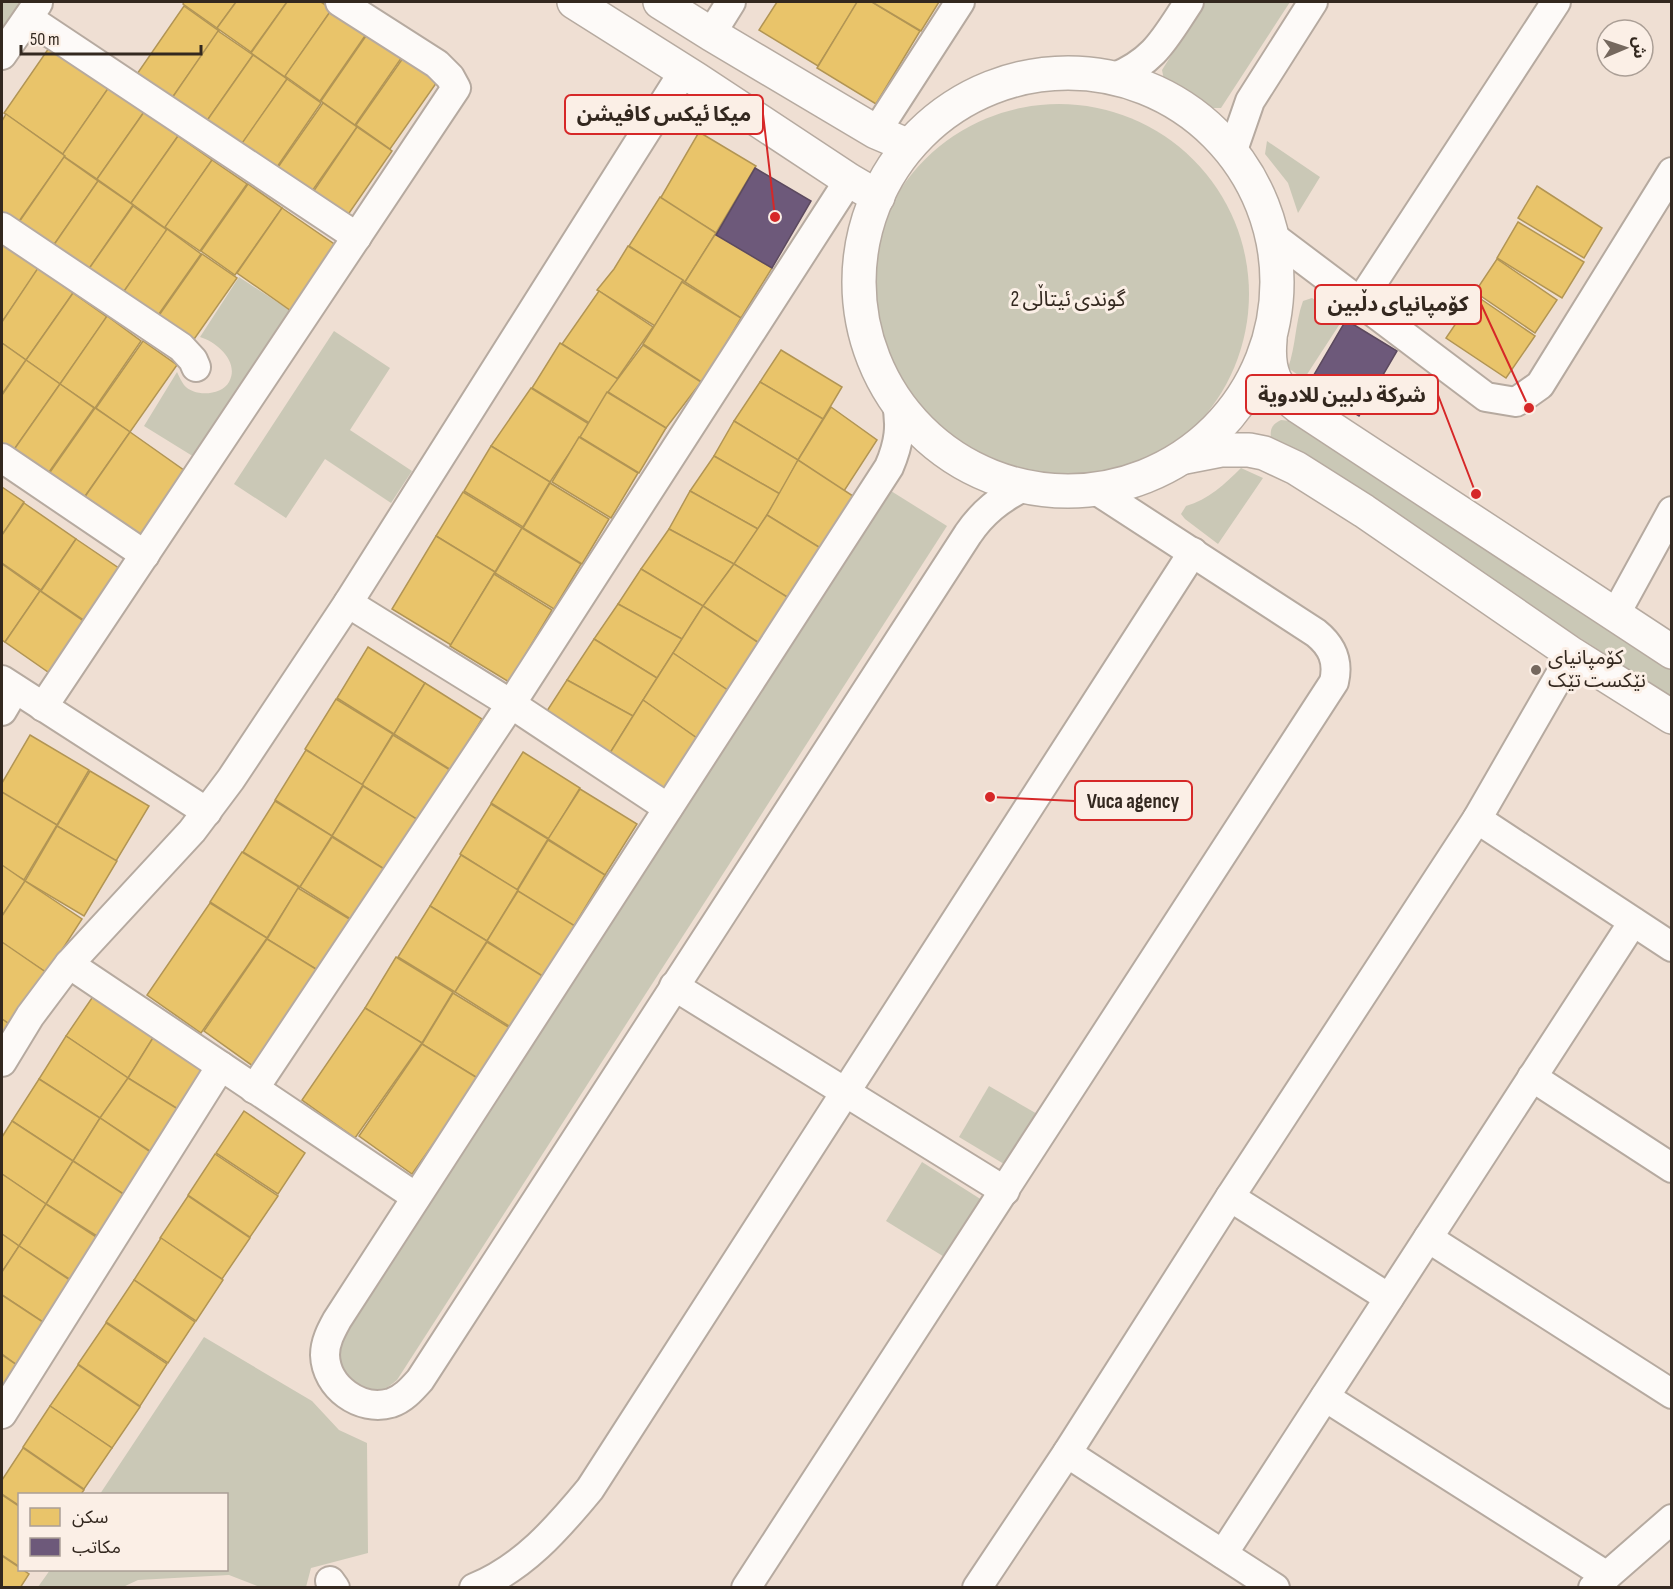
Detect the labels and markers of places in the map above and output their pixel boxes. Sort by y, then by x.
callout: میکا ئیکس کافیشن [565,95,763,134]
callout: کۆمپانیای دڵبین [1315,285,1481,324]
callout: شركة دلبين للادوية [1246,375,1438,414]
place label: کۆمپانیای نێکست تێک [1548,646,1646,693]
marker: کۆمپانیای نێکست تێک [1529,663,1543,677]
callout: Vuca agency [1075,781,1192,820]

